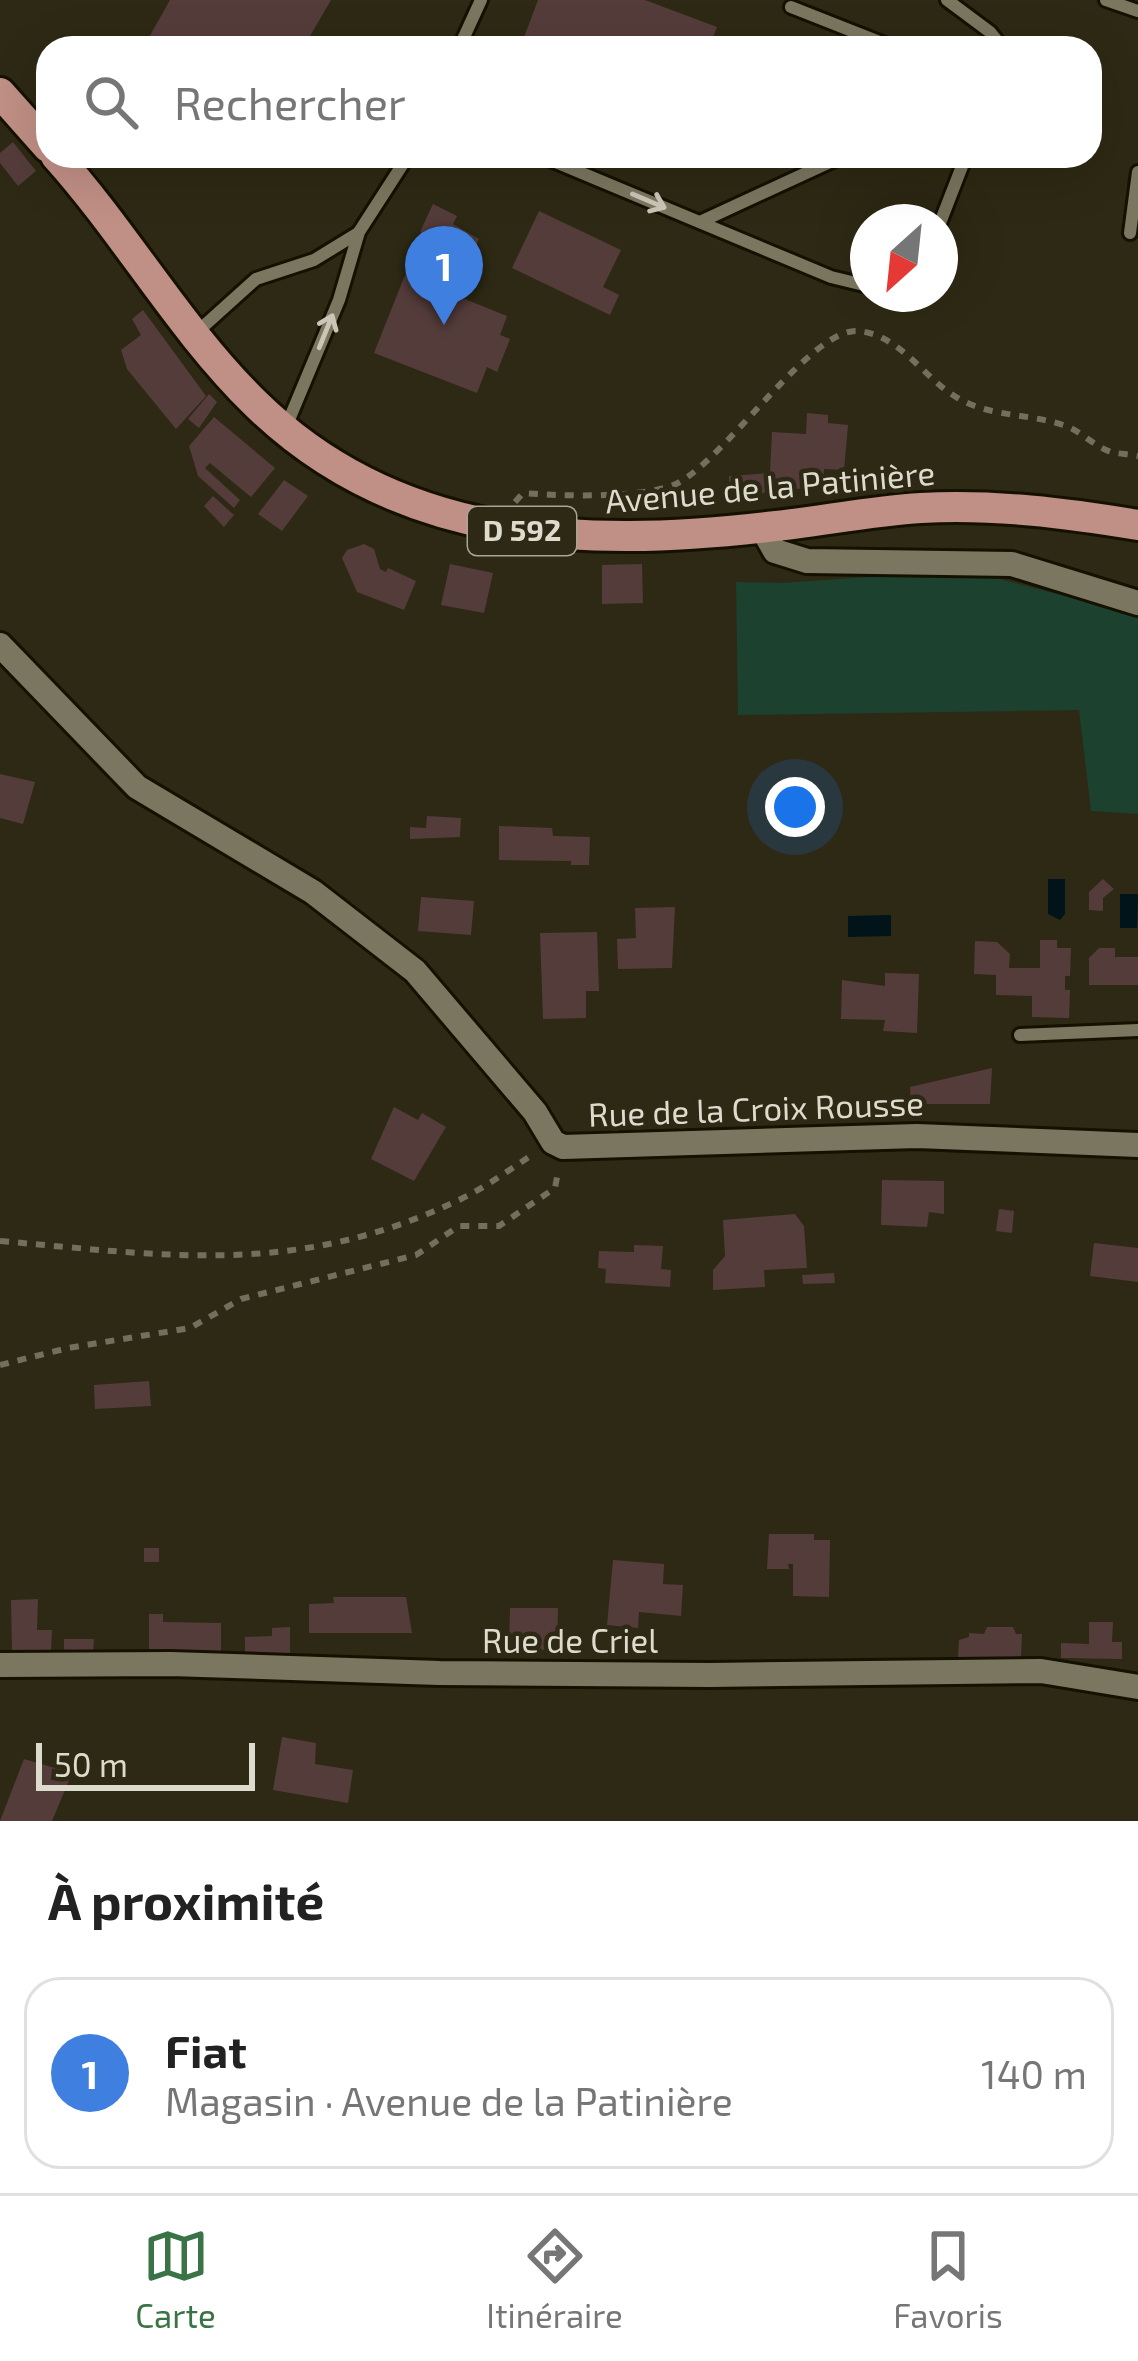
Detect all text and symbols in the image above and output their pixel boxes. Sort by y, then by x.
search box [36,36,1102,168]
icon: search [78,69,144,135]
text: Rechercher [174,75,406,129]
one-way arrow [629,192,666,213]
north arrow [850,204,958,312]
pin: 1 [405,226,483,325]
one-way arrow [317,314,338,351]
street label: Avenue de la Patinière [603,452,937,520]
road number: D 592 [468,507,576,555]
your location [765,777,825,837]
street label: Rue de la Croix Rousse [587,1082,925,1134]
street label: Rue de Criel [482,1620,658,1660]
scale bar [36,1737,255,1790]
text: 50 m [54,1744,128,1784]
text: À proximité [48,1869,324,1930]
text: Fiat [165,2023,247,2077]
text: 1 [82,2050,98,2097]
text: 140 m [981,2050,1087,2097]
text: Magasin · Avenue de la Patinière [165,2077,733,2124]
tab: Carte [135,2223,216,2335]
tab: Itinéraire [486,2223,623,2335]
tab: Favoris [893,2223,1003,2335]

